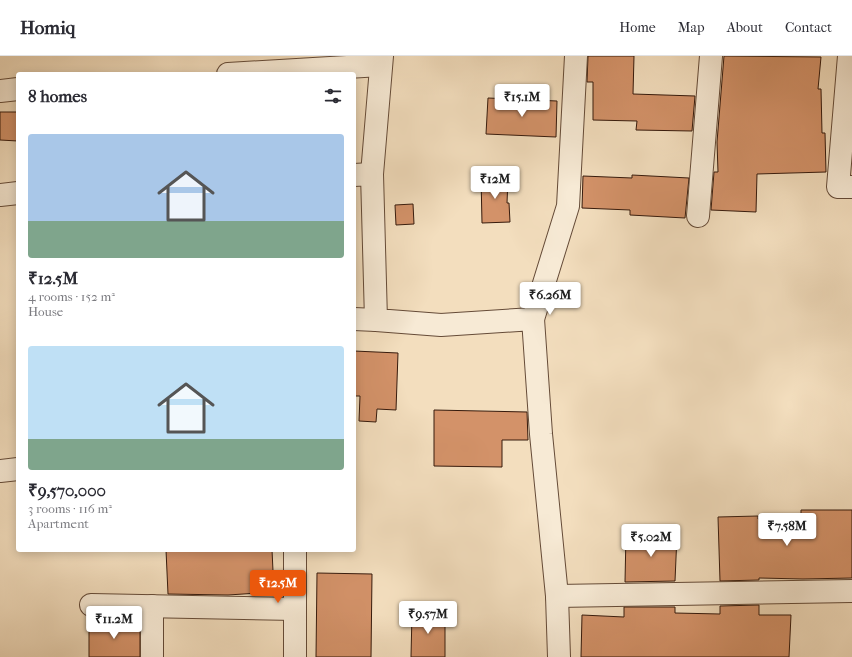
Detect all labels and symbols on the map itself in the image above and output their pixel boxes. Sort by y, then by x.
pin: ₹15.1M [489,84,555,118]
pin: ₹12M [471,166,519,200]
pin: ₹6.26M [517,282,583,316]
pin: ₹7.58M [754,513,820,547]
pin: ₹5.02M [618,524,684,558]
pin: ₹12.5M [245,570,311,604]
pin: ₹9.57M [395,601,461,635]
pin: ₹11.2M [81,606,147,640]

